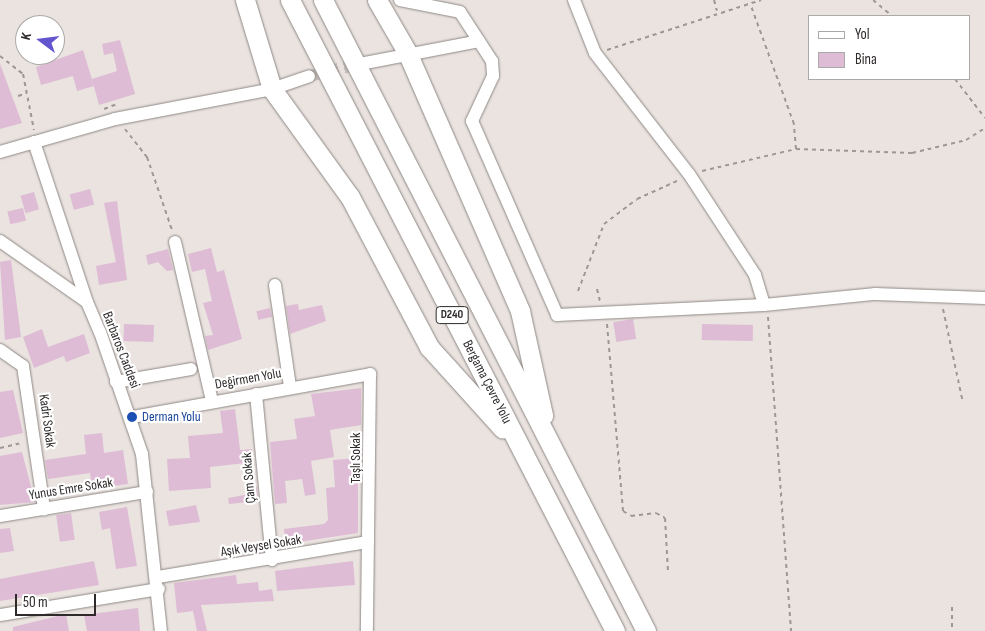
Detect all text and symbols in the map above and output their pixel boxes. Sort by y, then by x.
north arrow [15,15,65,65]
legend [808,15,970,80]
text: Yol [855,25,870,44]
text: K [17,31,35,42]
text: Bina [855,50,877,69]
road number: D240 [434,306,470,324]
street label: Barbaros Caddesi [99,309,143,391]
street label: Bergama Çevre Yolu [459,337,515,427]
street label: Değirmen Yolu [214,365,282,393]
street label: Kadri Sokak [35,393,59,449]
place label: Derman Yolu [142,409,201,425]
marker: Derman Yolu [126,411,138,423]
street label: Taşlı Sokak [348,433,364,483]
street label: Çam Sokak [238,452,260,504]
street label: Yunus Emre Sokak [28,474,114,504]
street label: Aşık Veysel Sokak [219,531,303,561]
scale bar [18,584,99,616]
text: 50 m [23,593,48,612]

